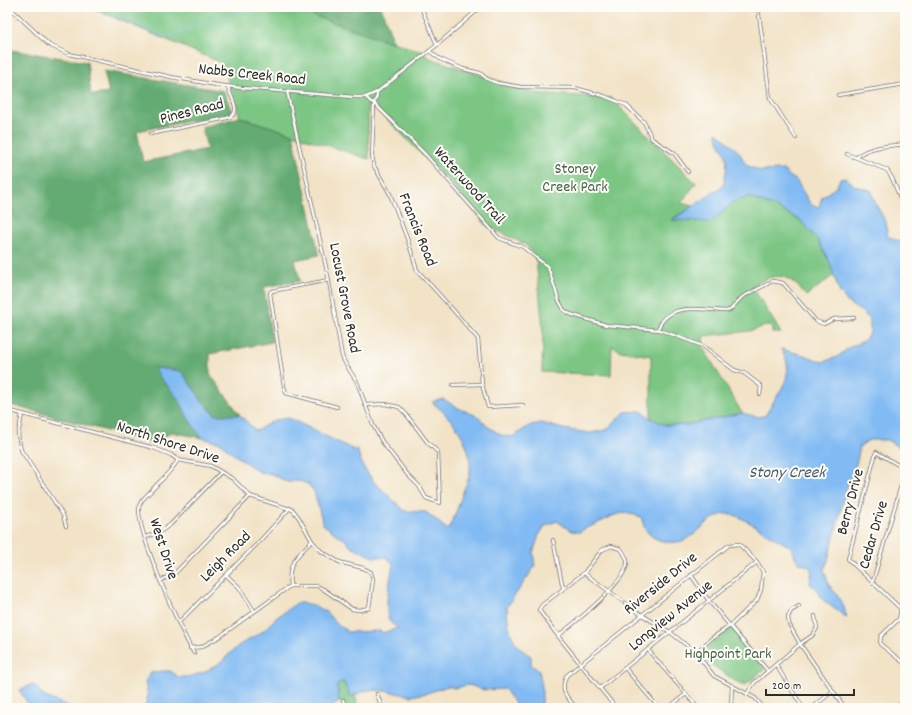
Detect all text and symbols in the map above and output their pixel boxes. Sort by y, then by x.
street label: Nabbs Creek Road [197,58,307,92]
street label: Pines Road [158,93,226,131]
street label: Waterwood Trail [428,142,510,230]
park label: Stoney Creek Park [542,158,608,199]
street label: Francis Road [392,190,442,270]
street label: Locust Grove Road [322,241,366,355]
street label: North Shore Drive [114,416,222,470]
water label: Stony Creek [749,462,827,486]
street label: Berry Drive [831,466,871,538]
street label: Cedar Drive [853,498,895,572]
street label: West Drive [142,515,184,583]
street label: Leigh Road [195,526,257,588]
street label: Riverside Drive [619,547,703,621]
street label: Longview Avenue [624,575,718,657]
park label: Highpoint Park [684,643,772,666]
scale bar [766,671,854,697]
text: 200 m [772,678,801,695]

